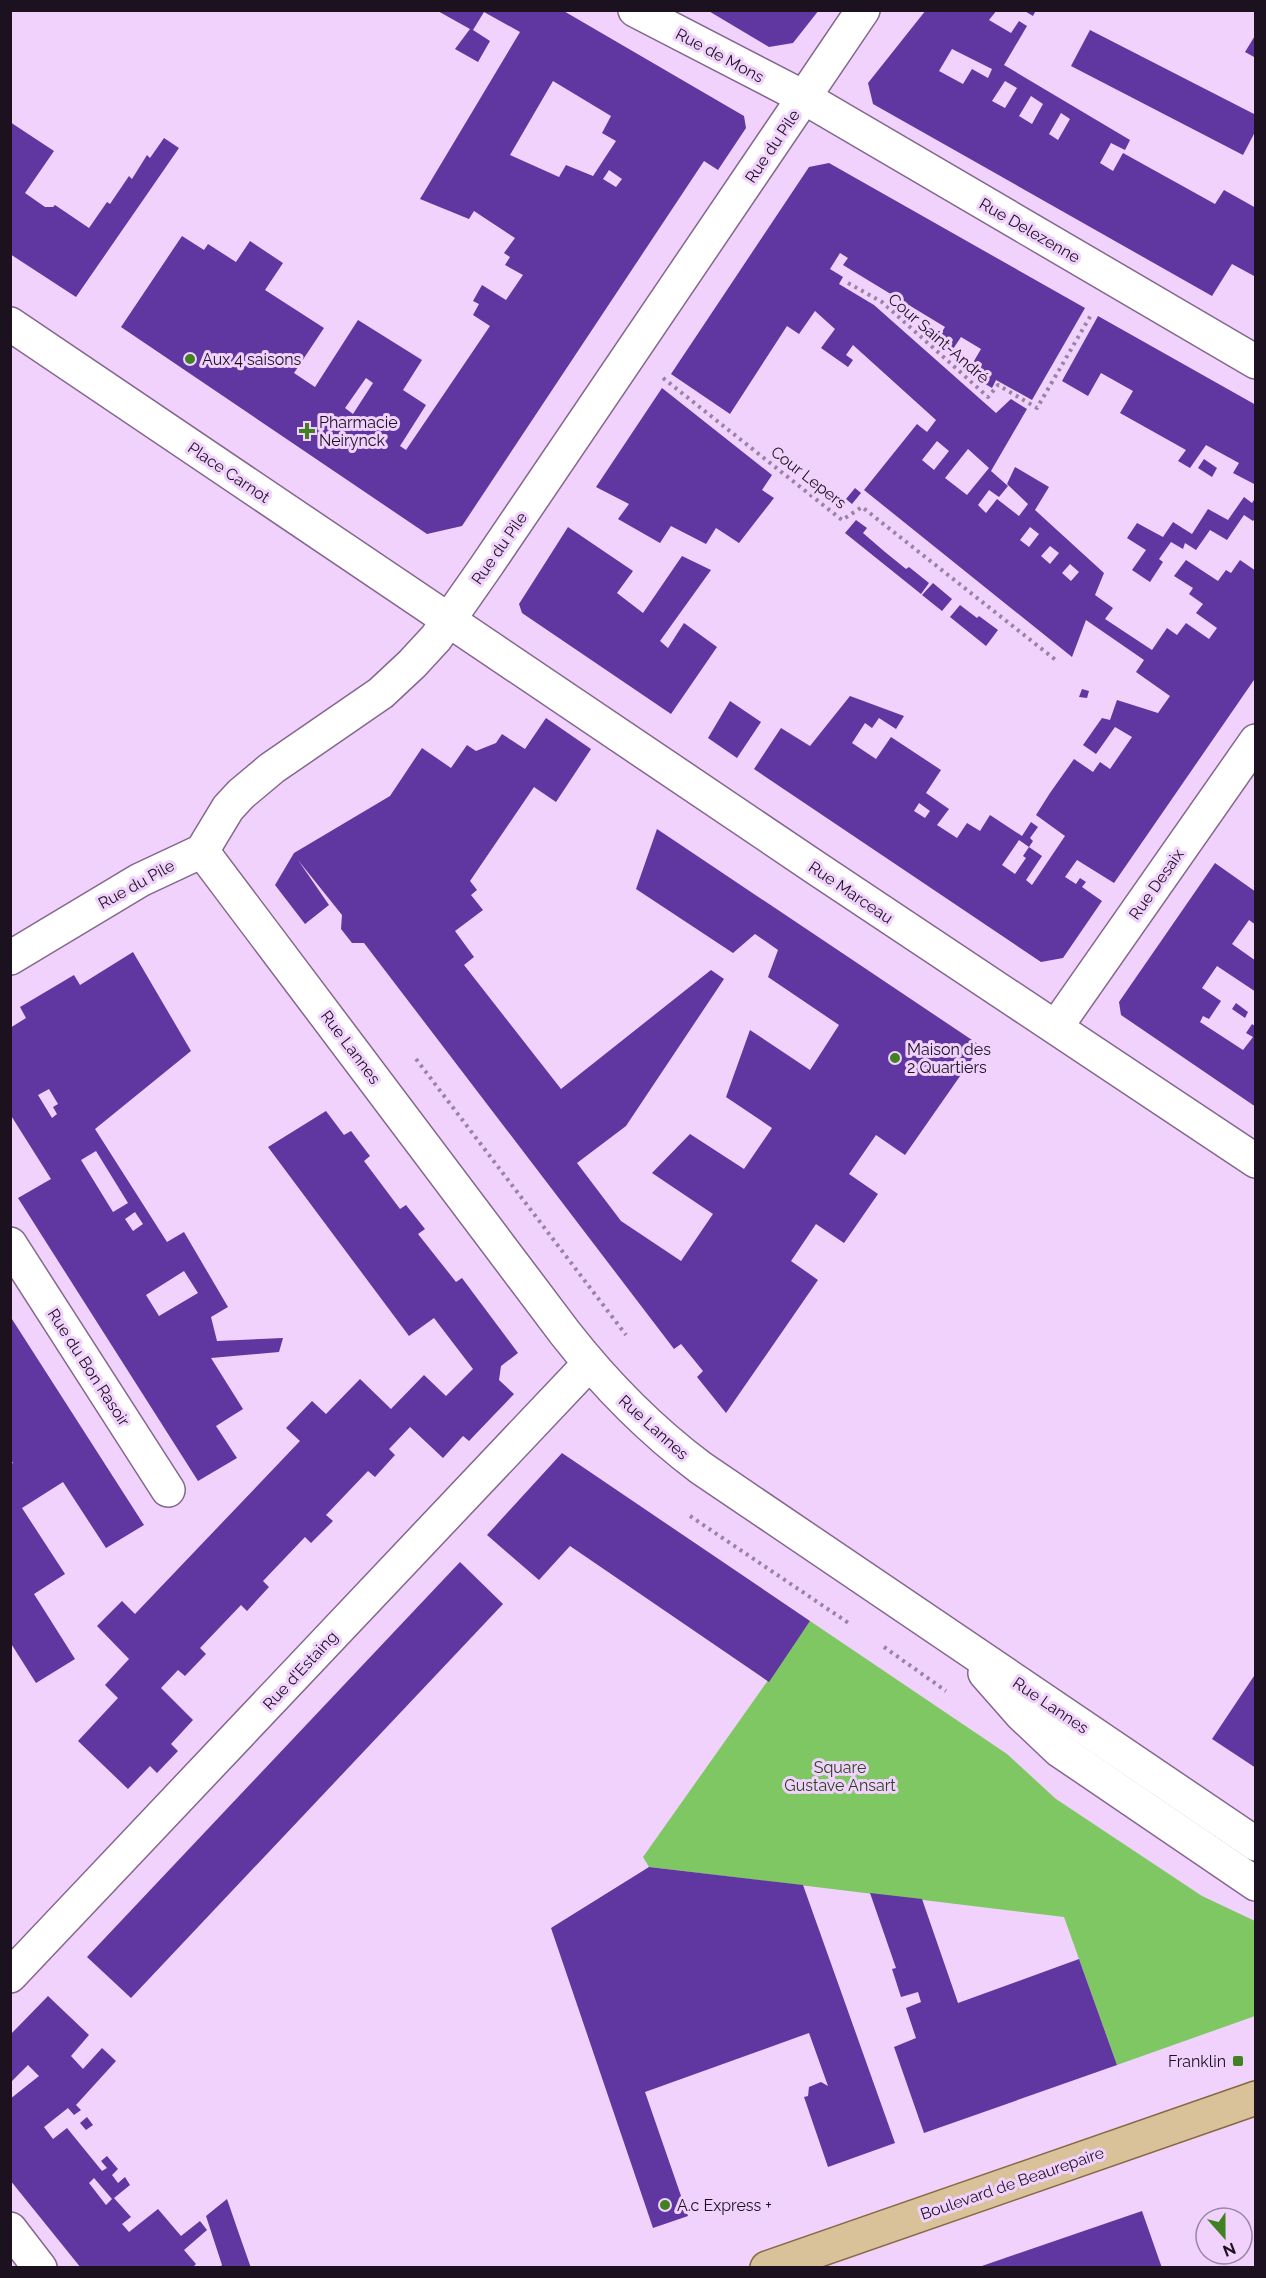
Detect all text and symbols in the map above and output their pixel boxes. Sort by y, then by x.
street label: Rue de Mons [672,24,767,87]
street label: Rue du Pile [741,106,804,186]
street label: Rue Delezenne [976,194,1083,267]
street label: Cour Saint-André [884,289,993,387]
place label: Aux 4 saisons [202,350,302,369]
marker: Aux 4 saisons [183,352,197,366]
place label: Pharmacie Neirynck [319,413,398,450]
marker: Pharmacie Neirynck [300,424,314,438]
street label: Place Carnot [184,438,274,507]
street label: Cour Lepers [767,442,850,513]
street label: Rue du Pile [468,508,531,588]
street label: Rue Desaix [1125,845,1188,923]
street label: Rue du Pile [95,856,178,913]
street label: Rue Marceau [805,857,897,928]
street label: Rue Lannes [317,1007,385,1088]
place label: Maison des 2 Quartiers [907,1040,991,1077]
marker: Maison des 2 Quartiers [888,1051,902,1065]
street label: Rue du Bon Rasoir [44,1305,134,1430]
street label: Rue Lannes [615,1391,693,1464]
street label: Rue d'Estaing [259,1627,342,1714]
street label: Rue Lannes [1009,1673,1092,1738]
park label: Square Gustave Ansart [784,1758,896,1795]
place label: Franklin [1168,2052,1226,2071]
marker: Franklin [1231,2054,1245,2068]
street label: Boulevard de Beaurepaire [918,2143,1106,2224]
place label: A.c Express + [677,2196,772,2215]
marker: A.c Express + [658,2198,672,2212]
north arrow [1194,2206,1254,2266]
text: N [1220,2238,1238,2261]

